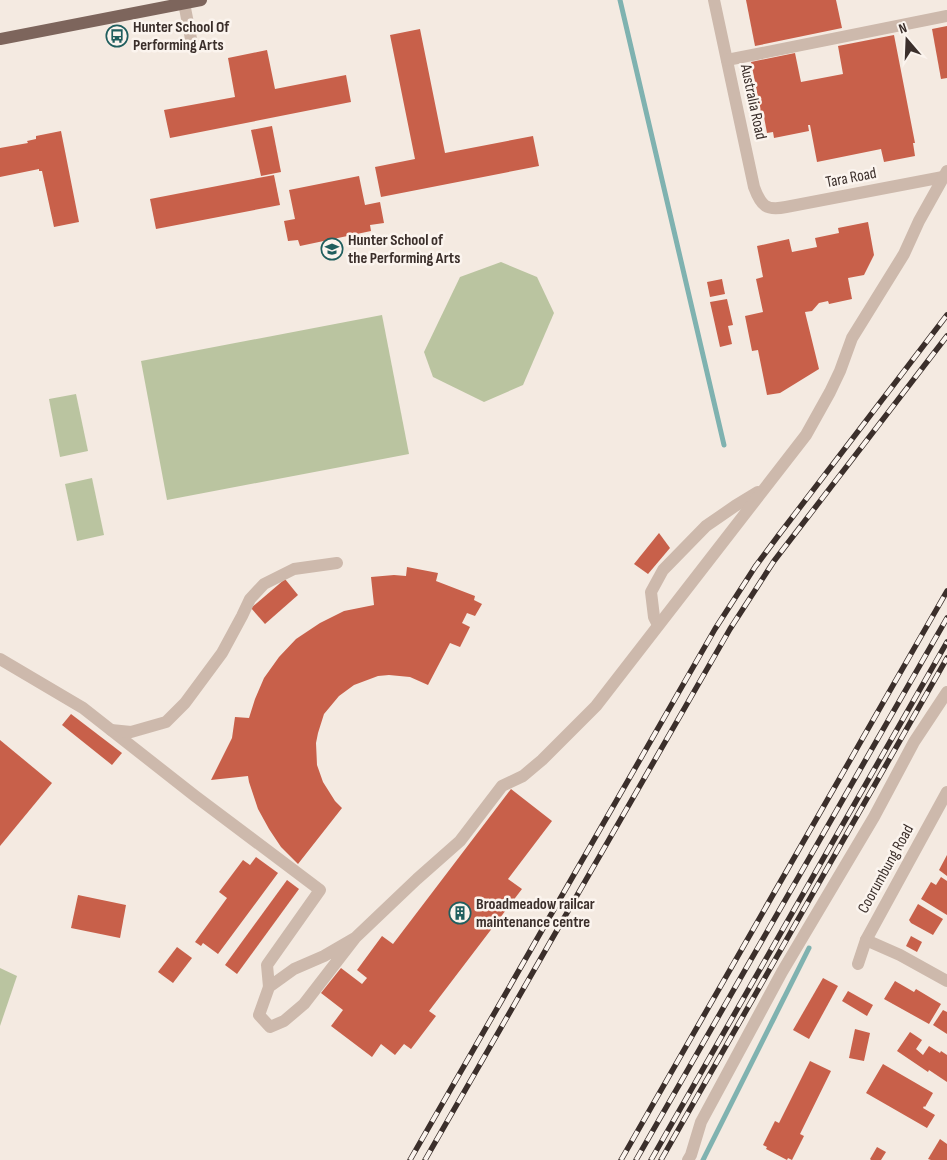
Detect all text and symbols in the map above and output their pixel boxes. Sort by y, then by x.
north arrow [882,15,932,65]
place label: Hunter School Of Performing Arts [133,18,230,55]
text: N [897,19,909,37]
bus stop icon: Hunter School Of Performing Arts [105,24,129,48]
street label: Australia Road [736,62,770,141]
street label: Tara Road [824,164,878,192]
place label: Hunter School of the Performing Arts [348,231,460,268]
school or university icon: Hunter School of the Performing Arts [320,237,344,261]
street label: Coorumbung Road [854,821,918,917]
place label: Broadmeadow railcar maintenance centre [476,895,595,932]
building icon: Broadmeadow railcar maintenance centre [448,901,472,925]

